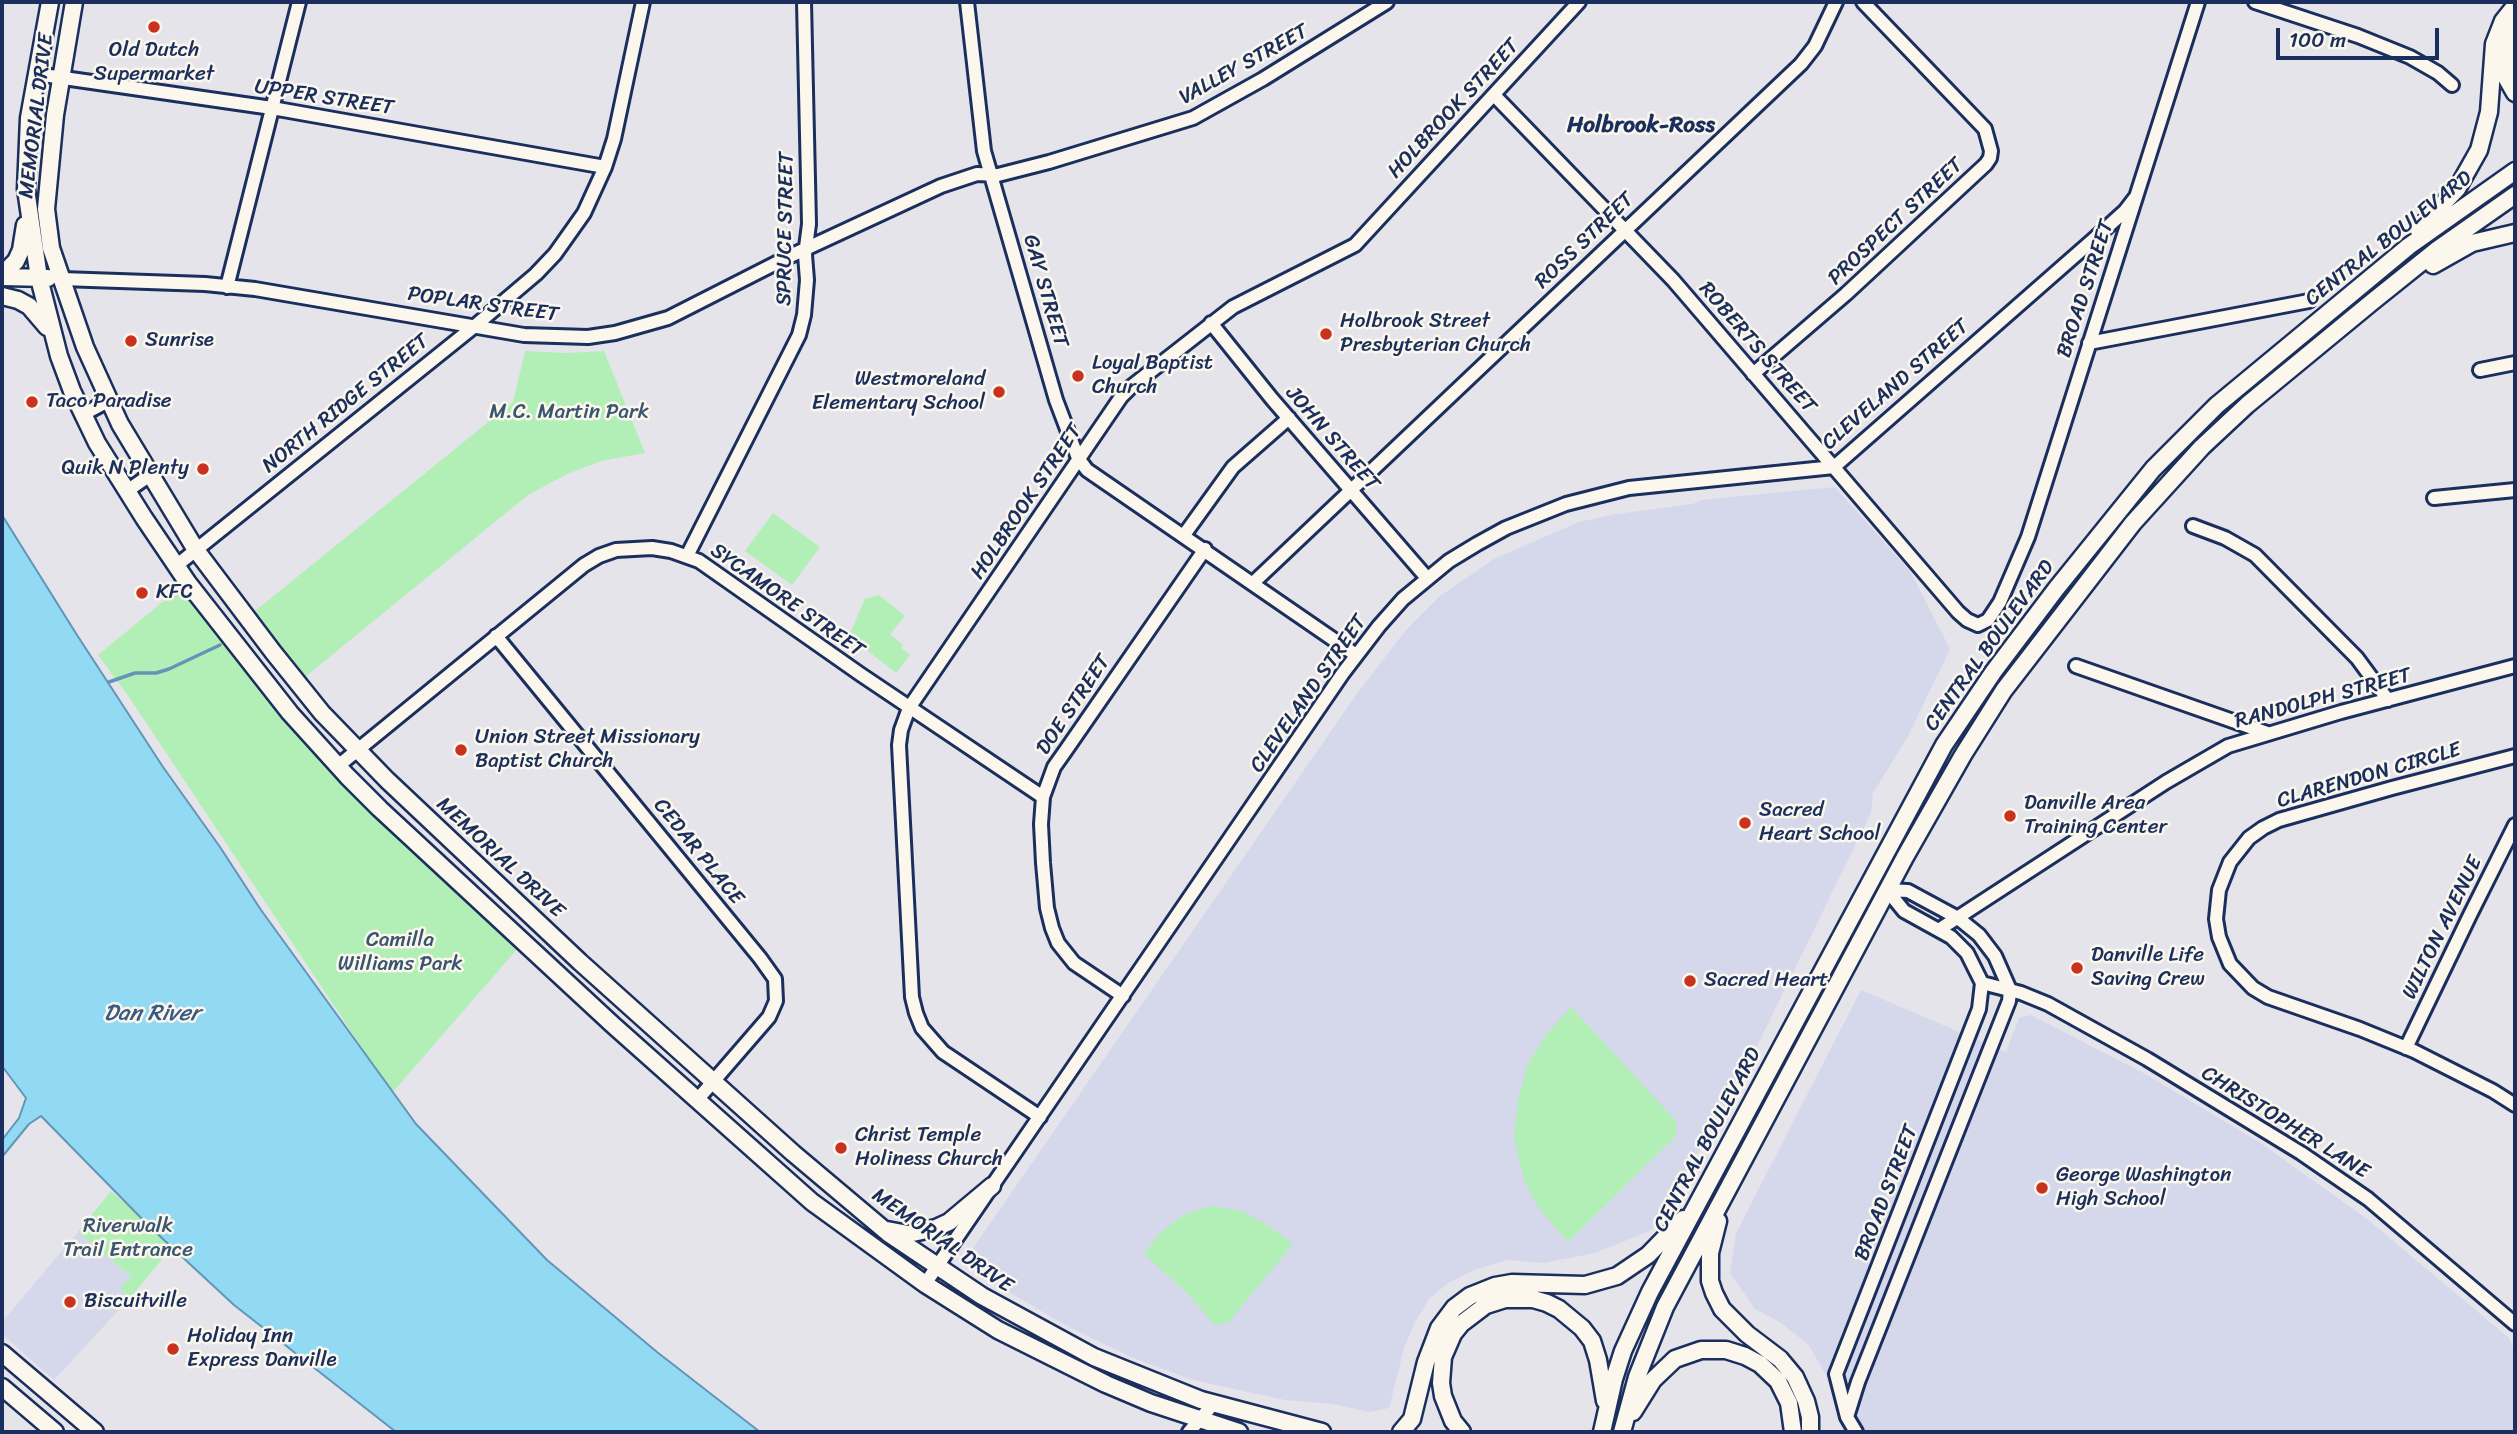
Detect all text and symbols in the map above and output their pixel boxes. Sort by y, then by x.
scale bar [2279,14,2442,58]
marker: Old Dutch Supermarket [146,19,162,35]
street label: VALLEY STREET [1175,19,1313,111]
text: 100 m [2289,21,2346,59]
street label: MEMORIAL DRIVE [14,32,60,200]
street label: HOLBROOK STREET [1383,34,1525,184]
place label: Old Dutch Supermarket [94,38,214,88]
street label: UPPER STREET [253,75,395,121]
district label: Holbrook-Ross [1567,112,1715,140]
street label: SPRUCE STREET [772,152,800,306]
street label: PROSPECT STREET [1823,153,1969,291]
street label: CENTRAL BOULEVARD [2300,166,2478,312]
street label: ROSS STREET [1530,187,1640,295]
street label: BROAD STREET [2052,217,2120,361]
street label: GAY STREET [1017,232,1073,350]
street label: ROBERTS STREET [1693,277,1821,419]
street label: POPLAR STREET [406,282,560,328]
place label: Holbrook Street Presbyterian Church [1340,309,1531,359]
street label: CLEVELAND STREET [1817,314,1975,456]
marker: Holbrook Street Presbyterian Church [1318,326,1334,342]
place label: Sunrise [145,328,214,354]
street label: NORTH RIDGE STREET [258,329,434,479]
marker: Sunrise [123,333,139,349]
place label: Loyal Baptist Church [1092,351,1213,401]
place label: Westmoreland Elementary School [812,367,985,417]
marker: Loyal Baptist Church [1070,368,1086,384]
street label: JOHN STREET [1280,382,1384,496]
marker: Westmoreland Elementary School [991,384,1007,400]
place label: Taco Paradise [46,389,172,415]
marker: Taco Paradise [24,394,40,410]
park label: M.C. Martin Park [489,400,649,426]
street label: HOLBROOK STREET [966,420,1088,584]
place label: Quik N Plenty [62,456,189,482]
marker: Quik N Plenty [195,461,211,477]
street label: SYCAMORE STREET [705,538,869,664]
street label: CENTRAL BOULEVARD [1920,556,2060,736]
place label: KFC [156,580,193,606]
marker: KFC [134,585,150,601]
street label: CLEVELAND STREET [1245,610,1373,778]
street label: DOE STREET [1031,650,1117,760]
street label: RANDOLPH STREET [2232,663,2414,735]
place label: Union Street Missionary Baptist Church [475,725,700,775]
street label: CLARENDON CIRCLE [2274,738,2464,814]
marker: Union Street Missionary Baptist Church [453,742,469,758]
place label: Danville Area Training Center [2024,791,2167,841]
street label: MEMORIAL DRIVE [431,792,569,924]
street label: CEDAR PLACE [647,794,749,910]
place label: Sacred Heart School [1759,798,1880,848]
marker: Danville Area Training Center [2002,808,2018,824]
marker: Sacred Heart School [1737,815,1753,831]
street label: WILTON AVENUE [2398,852,2488,1004]
park label: Camilla Williams Park [338,928,462,978]
place label: Danville Life Saving Crew [2091,943,2205,993]
marker: Danville Life Saving Crew [2069,960,2085,976]
place label: Sacred Heart [1704,968,1828,994]
marker: Sacred Heart [1682,973,1698,989]
water label: Dan River [104,1000,200,1028]
street label: CENTRAL BOULEVARD [1649,1044,1767,1236]
street label: CHRISTOPHER LANE [2196,1061,2374,1185]
street label: BROAD STREET [1850,1122,1924,1264]
place label: Christ Temple Holiness Church [855,1123,1003,1173]
marker: Christ Temple Holiness Church [833,1140,849,1156]
place label: George Washington High School [2056,1163,2232,1213]
marker: George Washington High School [2034,1180,2050,1196]
street label: MEMORIAL DRIVE [867,1183,1017,1299]
park label: Riverwalk Trail Entrance [63,1214,193,1264]
place label: Biscuitville [84,1289,187,1315]
marker: Biscuitville [62,1294,78,1310]
place label: Holiday Inn Express Danville [187,1324,337,1374]
marker: Holiday Inn Express Danville [165,1341,181,1357]

